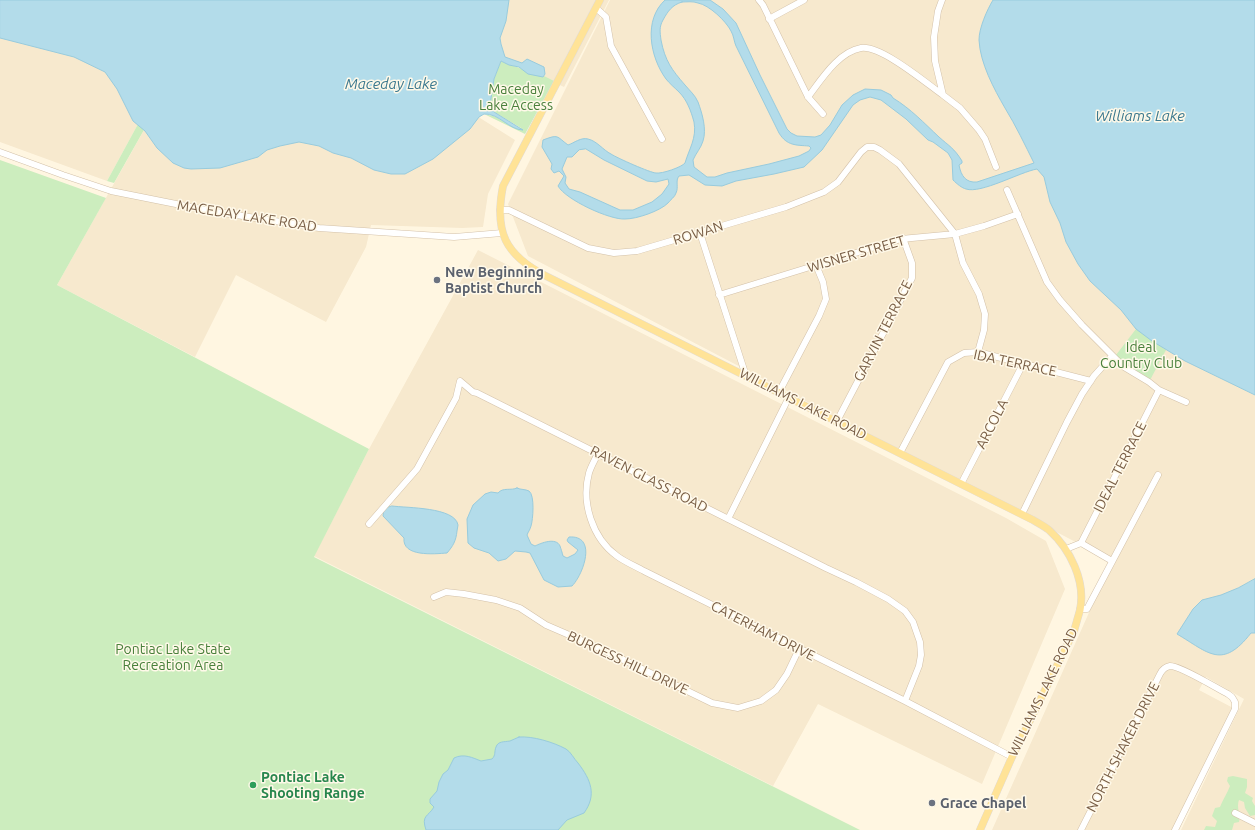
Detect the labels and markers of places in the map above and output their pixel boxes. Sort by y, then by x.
place label: New Beginning Baptist Church [445,264,544,296]
marker: New Beginning Baptist Church [432,275,442,285]
place label: Pontiac Lake Shooting Range [261,769,365,802]
marker: Pontiac Lake Shooting Range [248,780,258,790]
place label: Grace Chapel [940,795,1026,811]
marker: Grace Chapel [927,798,937,808]

